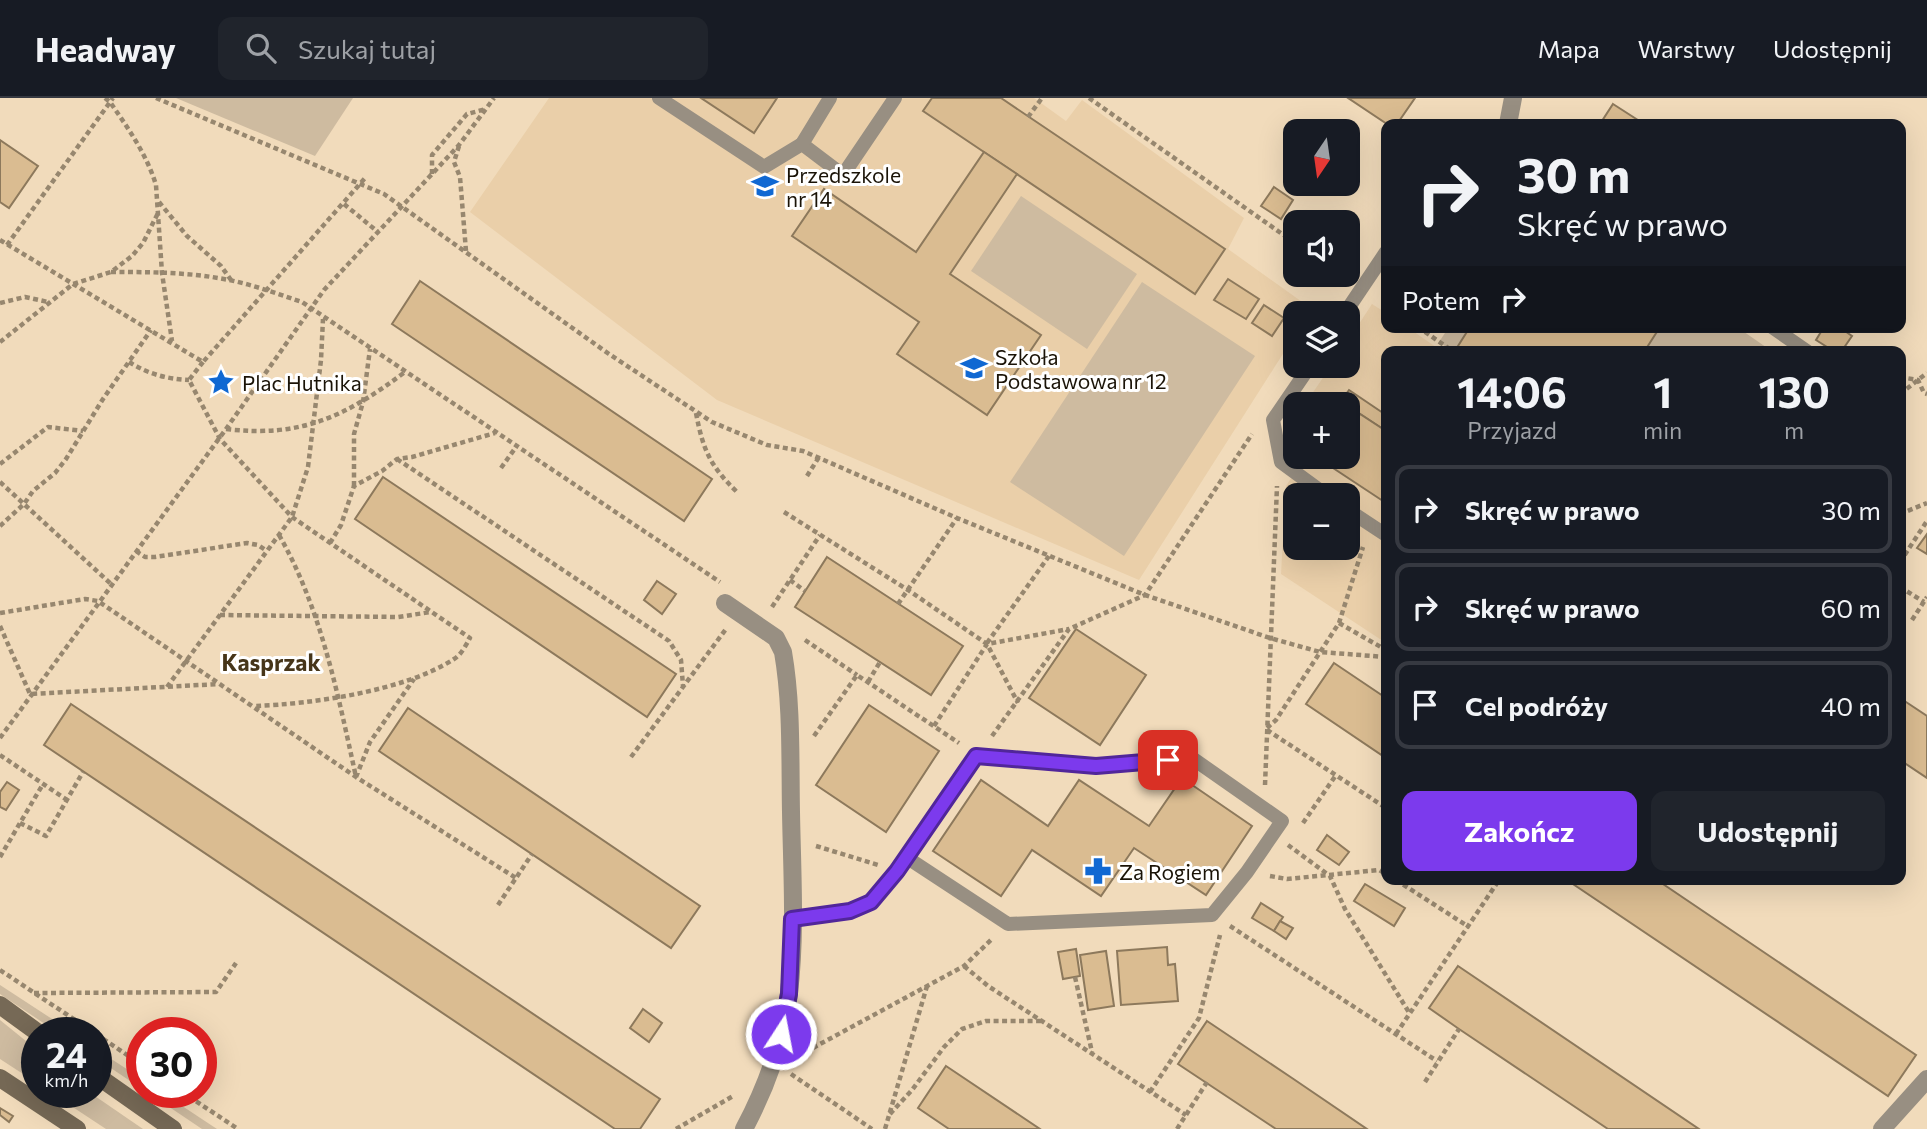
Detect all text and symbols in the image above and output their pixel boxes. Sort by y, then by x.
search box [218,17,708,80]
text: Headway [35,28,176,69]
icon: search [242,29,280,67]
text: Szukaj tutaj [298,33,436,64]
text: Mapa [1538,34,1600,63]
text: Warstwy [1638,34,1735,63]
text: Udostępnij [1773,34,1892,63]
north arrow [1283,119,1360,196]
map controls [1283,119,1360,560]
text: 30 m [1517,143,1630,203]
icon: right [1402,147,1493,238]
place label: Przedszkole nr 14 [786,162,901,211]
school or university icon: Przedszkole nr 14 [750,171,780,201]
text: Skręć w prawo [1517,203,1728,243]
button: sound [1283,210,1360,287]
icon: right [1494,280,1532,318]
text: Potem [1402,284,1480,315]
button: layers [1283,301,1360,378]
place label: Szkoła Podstawowa nr 12 [995,344,1167,393]
school or university icon: Szkoła Podstawowa nr 12 [959,353,989,383]
text: 14:06 [1457,365,1567,417]
text: 1 [1653,365,1672,417]
text: 130 [1758,365,1830,417]
place icon: Plac Hutnika [206,367,236,397]
place label: Plac Hutnika [242,370,362,395]
button: + [1283,392,1360,469]
text: Przyjazd [1467,416,1557,444]
text: min [1643,416,1682,444]
text: m [1784,416,1804,444]
button: − [1283,483,1360,560]
icon: right [1406,490,1444,528]
text: Skręć w prawo [1465,494,1640,525]
text: 30 m [1822,494,1881,525]
icon: right [1406,588,1444,626]
text: Skręć w prawo [1465,592,1640,623]
text: 60 m [1821,592,1881,623]
district label: Kasprzak [221,648,321,676]
icon: arrive [1406,686,1444,724]
text: Cel podróży [1465,690,1608,721]
text: 40 m [1821,690,1881,721]
pin [1138,730,1198,790]
icon: arrive [1149,741,1187,779]
button: Zakończ [1402,791,1637,871]
button: Udostępnij [1651,791,1885,871]
pharmacy icon: Za Rogiem [1083,856,1113,886]
place label: Za Rogiem [1119,859,1220,884]
position arrow [744,997,818,1071]
speed limit sign: 30 [126,1017,217,1108]
text: 24 [46,1032,87,1075]
text: km/h [45,1069,88,1091]

